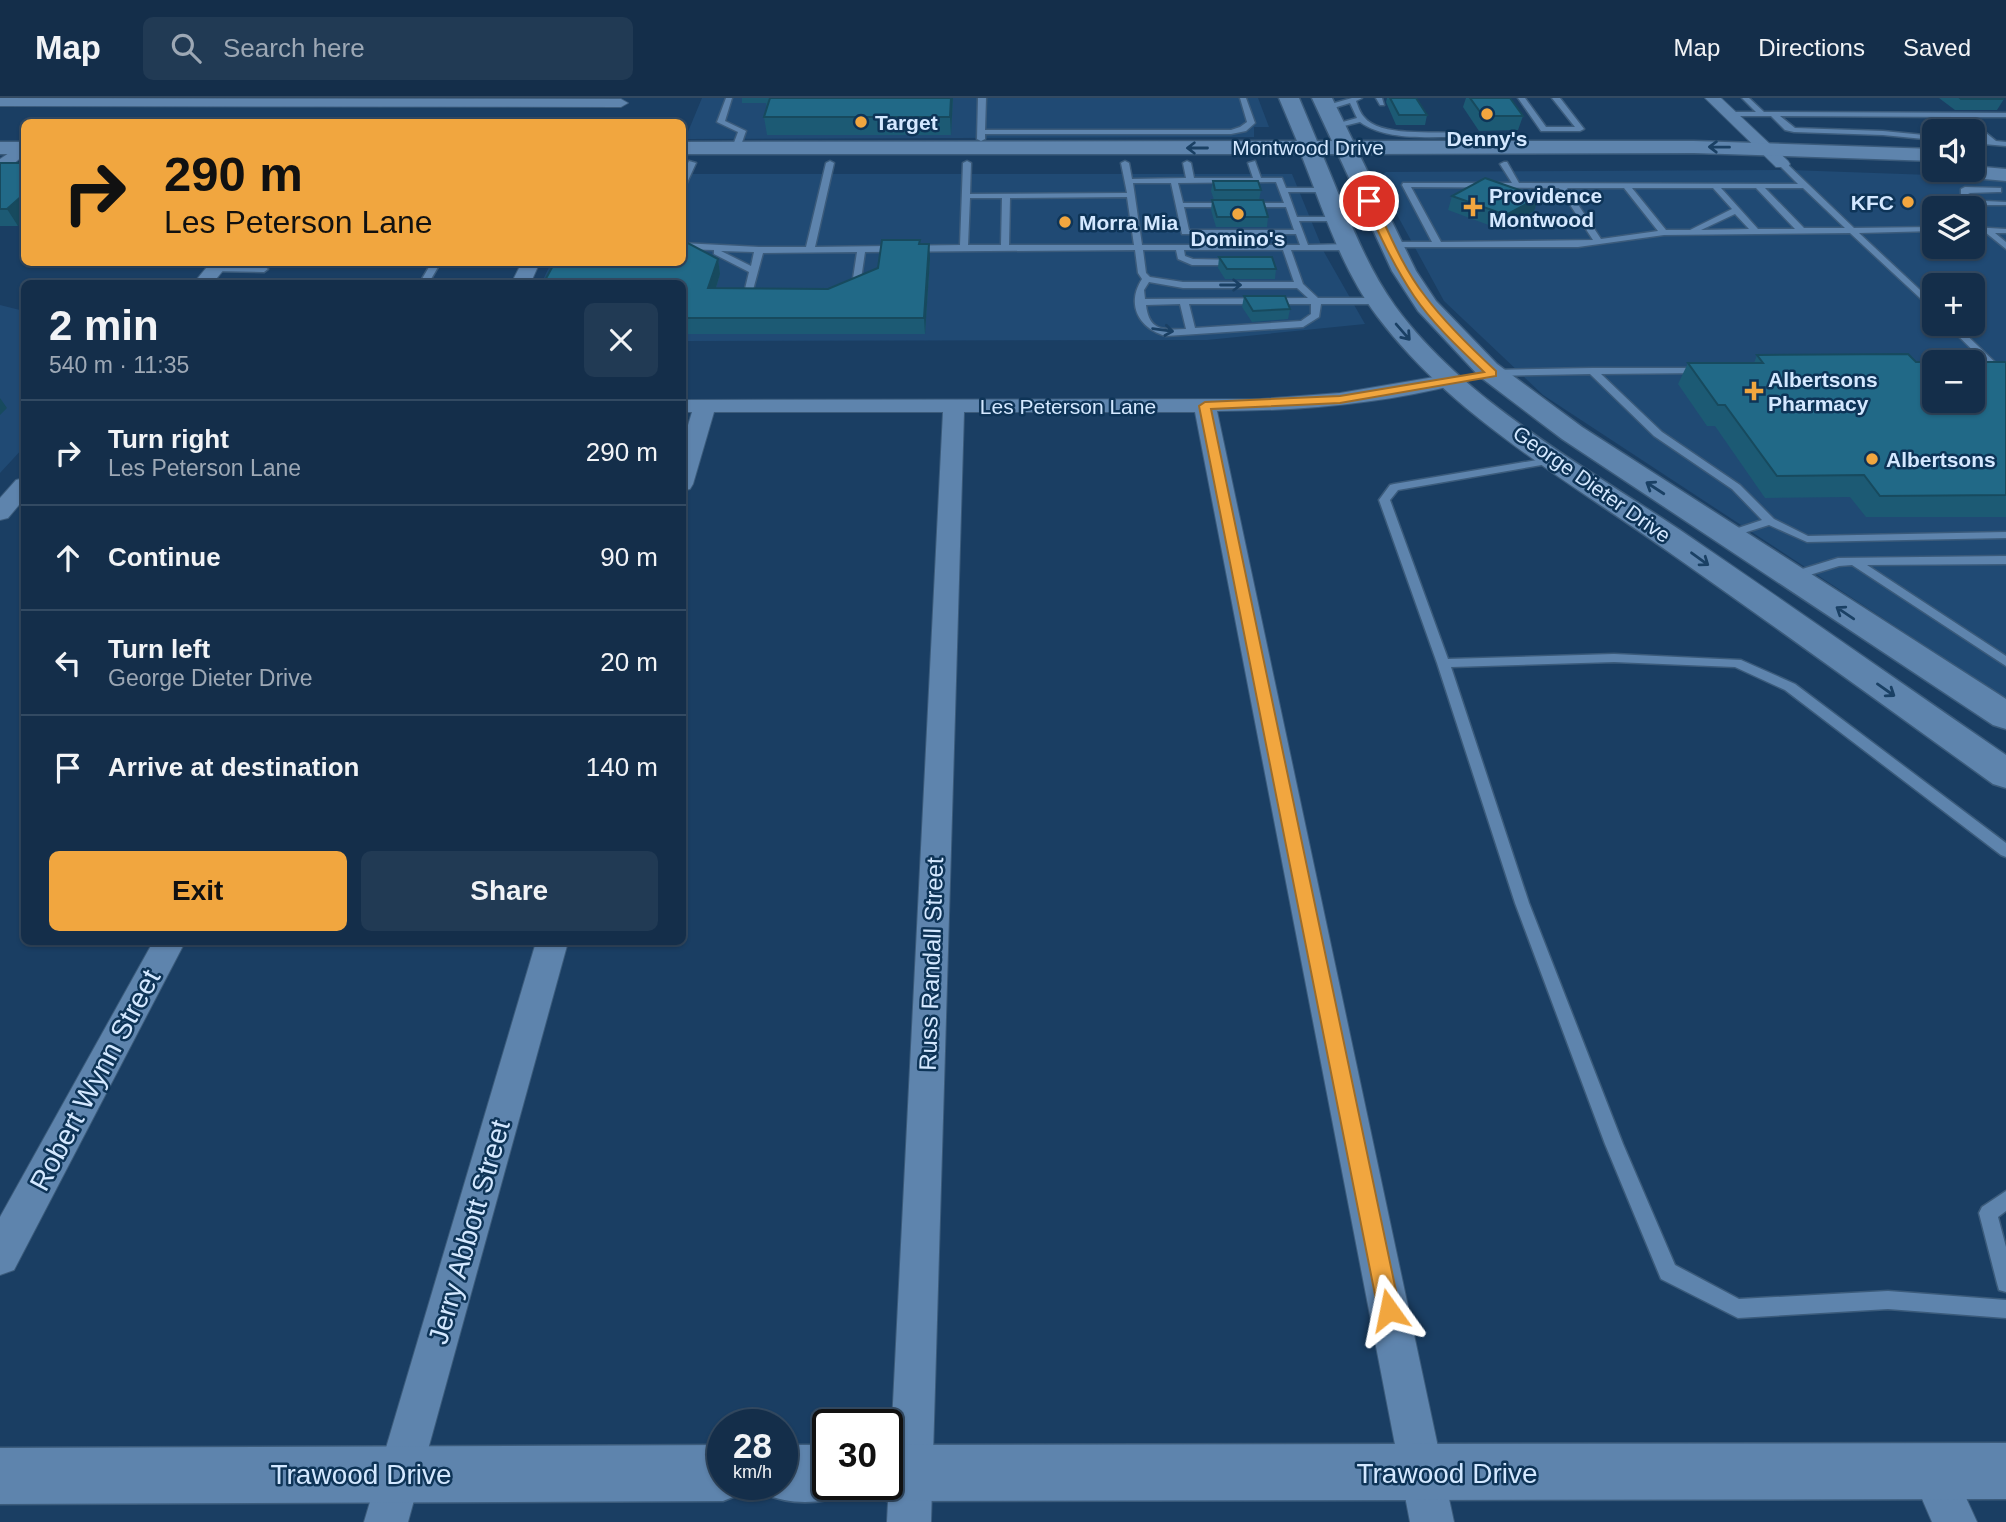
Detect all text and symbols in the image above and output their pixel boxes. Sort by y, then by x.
search box [143,17,633,80]
text: Map [35,29,101,66]
icon: search [167,29,205,67]
text: Search here [223,33,365,63]
text: Map [1674,34,1720,61]
text: Directions [1758,34,1865,61]
text: Saved [1903,34,1971,61]
marker: Denny's [1479,106,1495,122]
place label: Target [875,111,938,134]
marker: Target [853,114,869,130]
map controls [1922,119,1985,413]
button: sound [1922,119,1985,182]
place label: Denny's [1447,127,1527,150]
street label: Montwood Drive [1232,136,1384,159]
one-way arrow [1186,141,1209,155]
one-way arrow [1707,141,1730,154]
icon: right [49,147,140,238]
text: 290 m [164,147,303,201]
pin [1339,171,1399,231]
icon: arrive [1350,182,1388,220]
place label: Providence Montwood [1489,184,1602,231]
place label: KFC [1851,191,1894,214]
marker: KFC [1900,194,1916,210]
button: layers [1922,196,1985,259]
marker: Providence Montwood [1463,197,1483,217]
text: Les Peterson Lane [164,204,433,240]
marker: Domino's [1230,206,1246,222]
place label: Morra Mia [1079,211,1179,234]
marker: Morra Mia [1057,214,1073,230]
place label: Domino's [1191,227,1285,250]
button: + [1922,273,1985,336]
one-way arrow [1219,278,1242,292]
text: 2 min [49,302,159,349]
button: close [584,303,658,377]
one-way arrow [1395,323,1411,341]
one-way arrow [1151,324,1174,337]
button: − [1922,350,1985,413]
text: 540 m · 11:35 [49,352,189,378]
place label: Albertsons Pharmacy [1768,368,1878,415]
marker: Albertsons Pharmacy [1746,383,1762,399]
street label: Les Peterson Lane [980,395,1156,418]
street label: George Dieter Drive [1509,421,1675,547]
text: Turn right [108,424,229,454]
icon: right [49,434,87,472]
text: 290 m [586,437,658,467]
place label: Albertsons [1886,448,1996,471]
marker: Albertsons [1864,451,1880,467]
text: Les Peterson Lane [108,455,301,481]
one-way arrow [1646,481,1665,495]
icon: ahead [49,539,87,577]
text: Continue [108,542,221,572]
text: 90 m [600,542,658,572]
one-way arrow [1690,552,1709,566]
one-way arrow [1836,606,1855,620]
text: Turn left [108,634,210,664]
icon: left [49,644,87,682]
text: 20 m [600,647,658,677]
text: George Dieter Drive [108,665,313,691]
one-way arrow [1876,683,1895,697]
icon: arrive [49,749,87,787]
text: Arrive at destination [108,752,359,782]
text: 140 m [586,752,658,782]
button: Exit [49,851,347,931]
button: Share [361,851,658,931]
street label: Russ Randall Street [914,857,948,1071]
street label: Robert Wynn Street [24,964,166,1196]
street label: Jerry Abbott Street [422,1116,516,1348]
position arrow [1352,1273,1426,1347]
speed limit sign: 30 [812,1409,903,1500]
text: 28 [733,1426,772,1465]
street label: Trawood Drive [1356,1458,1538,1489]
street label: Trawood Drive [270,1459,452,1490]
text: km/h [733,1462,772,1482]

